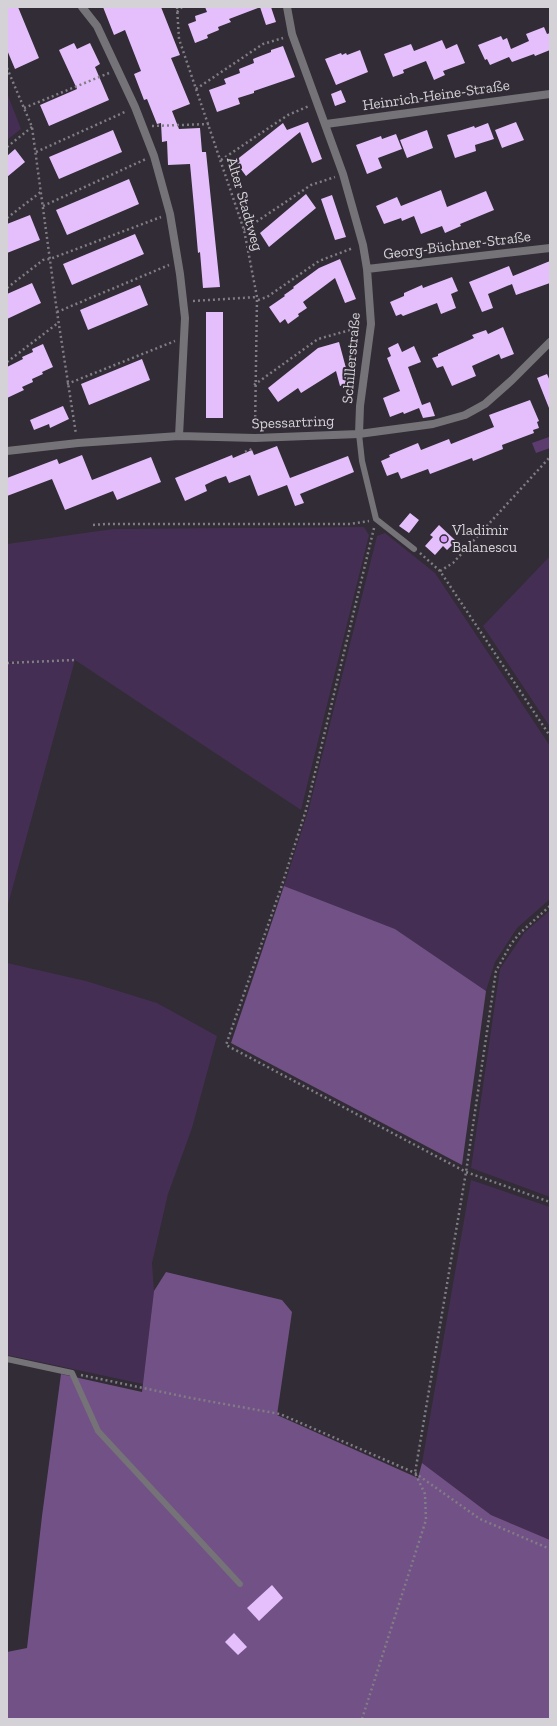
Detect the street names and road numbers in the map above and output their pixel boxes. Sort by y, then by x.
street label: Heinrich-Heine-Straße [361,76,511,114]
street label: Alter Stadtweg [223,155,267,253]
street label: Georg-Büchner-Straße [382,227,532,263]
street label: Schillerstraße [338,312,364,404]
street label: Spessartring [251,412,335,432]

